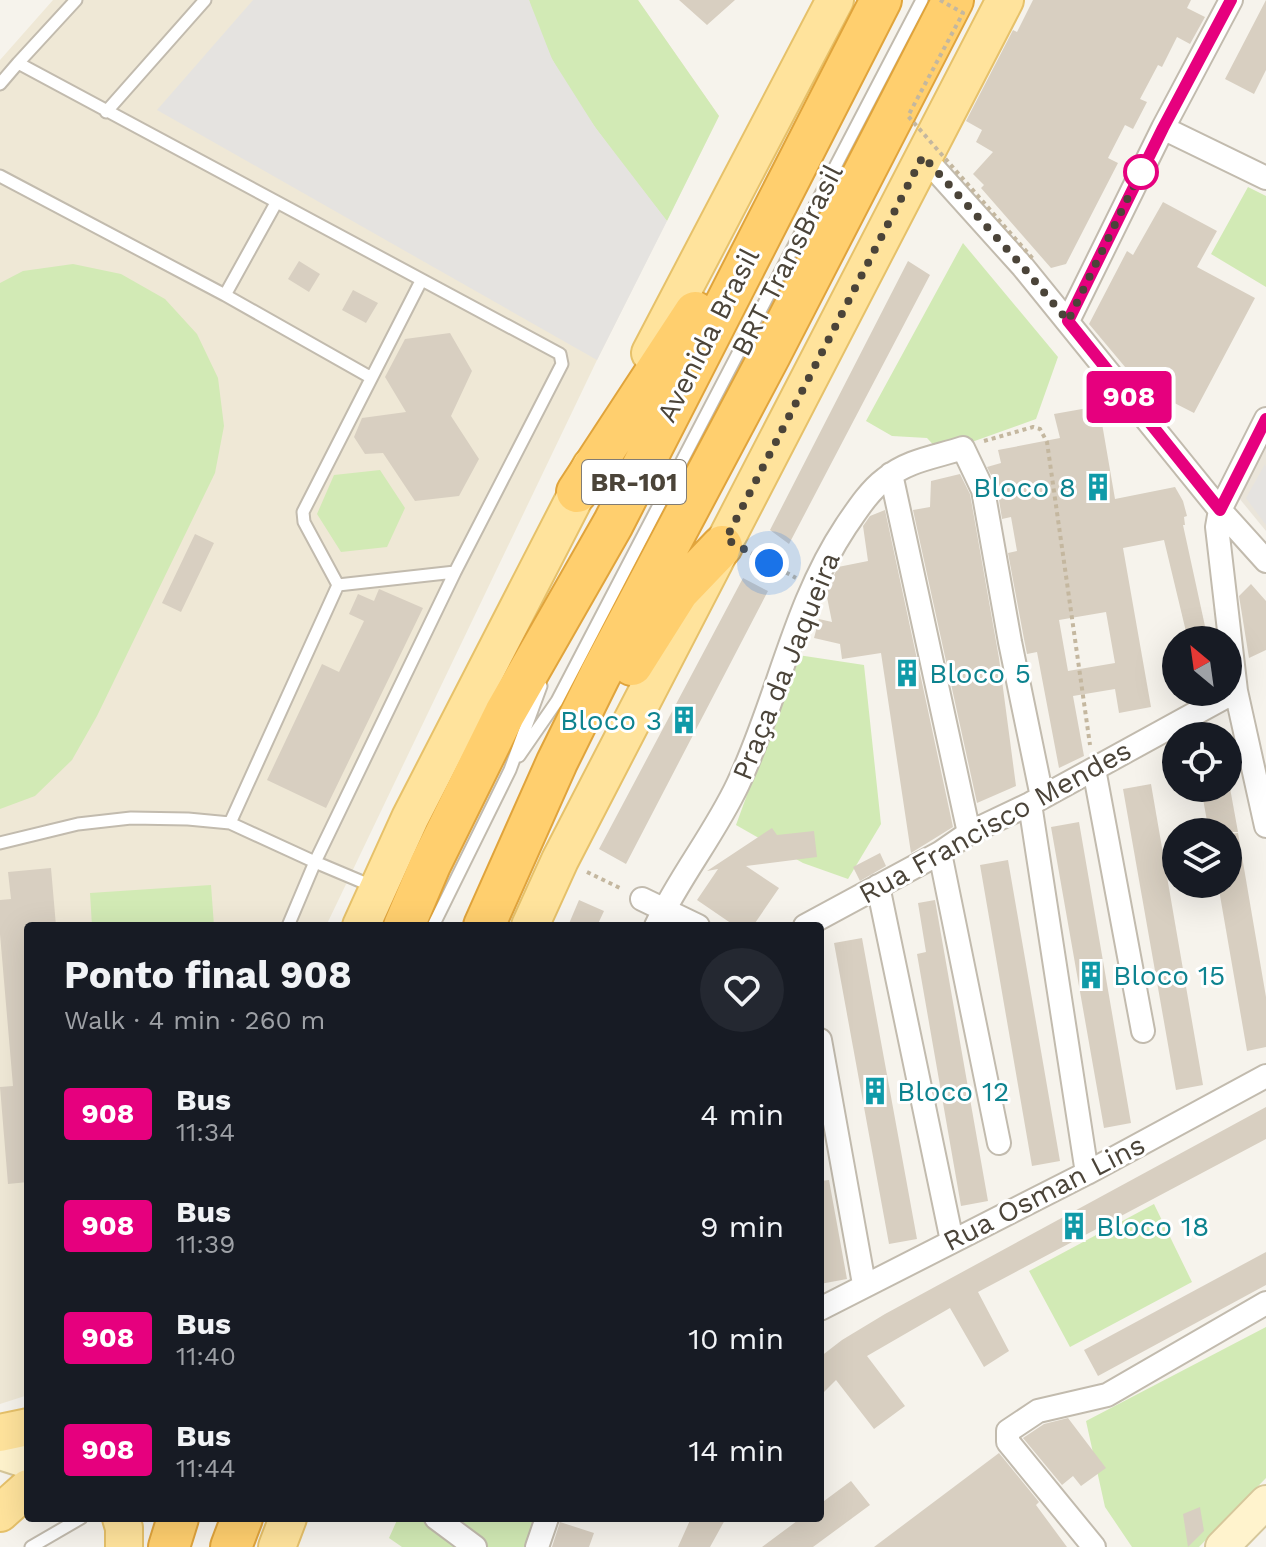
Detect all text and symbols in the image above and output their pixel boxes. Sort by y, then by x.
unlabelled marker [1124,155,1158,189]
street label: BRT TransBrasil [724,158,850,361]
street label: Avenida Brasil [650,242,766,428]
line badge: 908 [1083,371,1175,423]
text: 908 [1103,380,1155,413]
road number: BR-101 [582,460,686,504]
place label: Bloco 8 [973,471,1076,504]
building icon: Bloco 8 [1083,472,1113,502]
your location [749,543,789,583]
street label: Praça da Jaqueira [725,547,847,785]
north arrow [1162,626,1242,706]
map controls [1162,626,1242,898]
place label: Bloco 5 [929,657,1031,690]
building icon: Bloco 5 [892,658,922,688]
place label: Bloco 3 [560,704,662,737]
building icon: Bloco 3 [669,705,699,735]
button: locate [1162,722,1242,802]
street label: Rua Francisco Mendes [853,733,1137,911]
button: layers [1162,818,1242,898]
button: heart [700,948,784,1032]
text: Ponto final 908 [64,953,352,997]
place label: Bloco 15 [1113,959,1225,992]
building icon: Bloco 15 [1076,960,1106,990]
text: Walk · 4 min · 260 m [64,1005,325,1035]
place label: Bloco 12 [897,1075,1009,1108]
building icon: Bloco 12 [860,1076,890,1106]
text: Bus [176,1082,231,1117]
text: 908 [82,1097,134,1130]
text: 4 min [700,1097,784,1132]
text: 11:34 [176,1117,235,1147]
street label: Rua Osman Lins [938,1128,1150,1258]
text: Bus [176,1194,231,1229]
text: 908 [82,1209,134,1242]
text: 9 min [700,1209,784,1244]
place label: Bloco 18 [1096,1210,1209,1243]
building icon: Bloco 18 [1059,1211,1089,1241]
text: 11:39 [176,1229,235,1259]
text: Bus [176,1306,231,1341]
text: 908 [82,1321,134,1354]
text: 10 min [688,1321,784,1356]
text: 11:40 [176,1341,236,1371]
text: Bus [176,1418,231,1453]
text: 908 [82,1433,134,1466]
text: 14 min [689,1433,784,1468]
text: 11:44 [176,1453,236,1483]

